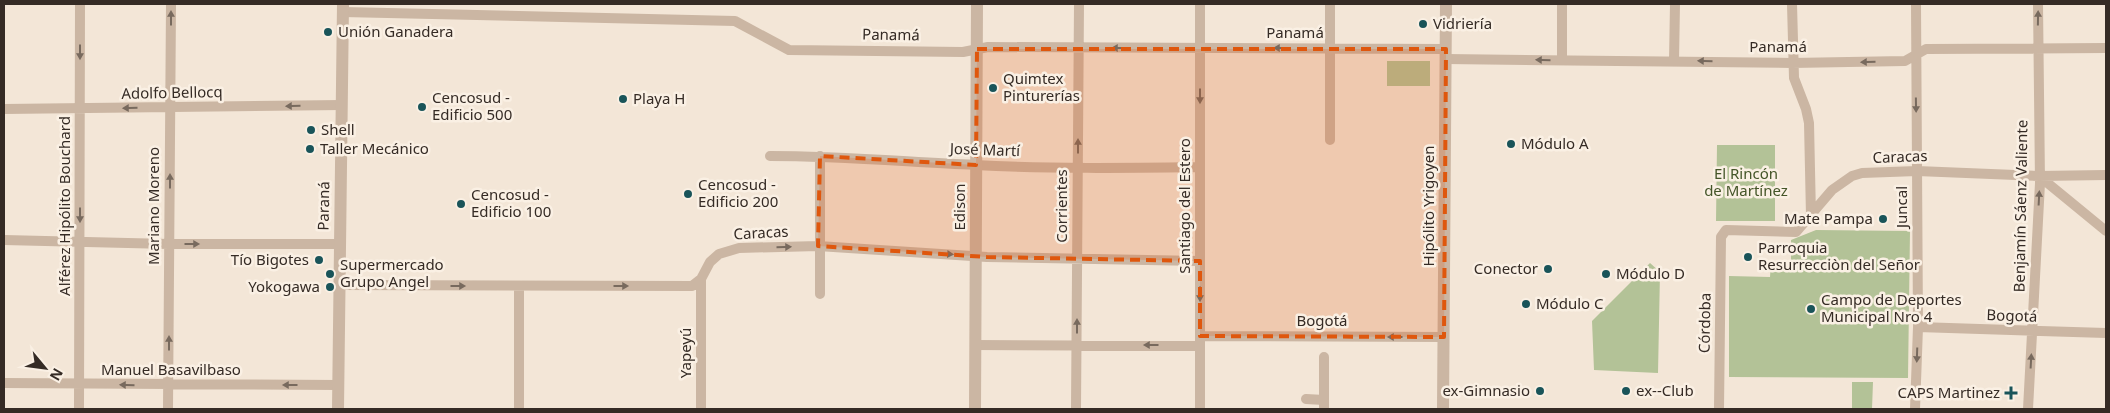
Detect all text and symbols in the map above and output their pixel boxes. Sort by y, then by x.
one-way arrow [167,10,175,26]
one-way arrow [2034,10,2042,26]
place label: Vidriería [1433,13,1492,33]
marker: Vidriería [1417,18,1429,30]
place label: Unión Ganadera [338,21,453,41]
street label: Panamá [1266,22,1324,42]
street label: Panamá [862,23,920,45]
marker: Unión Ganadera [322,26,334,38]
street label: Panamá [1749,36,1807,56]
one-way arrow [1110,44,1126,52]
one-way arrow [1273,44,1289,52]
one-way arrow [76,45,84,61]
one-way arrow [1534,56,1550,64]
one-way arrow [1697,57,1713,65]
one-way arrow [1859,58,1875,66]
place label: Quimtex Pinturerías [1003,68,1080,105]
street label: Adolfo Bellocq [121,81,223,103]
marker: Quimtex Pinturerías [987,82,999,94]
place label: Cencosud - Edificio 500 [432,87,512,124]
place label: Playa H [633,88,685,108]
one-way arrow [1196,89,1204,105]
marker: Playa H [617,93,629,105]
one-way arrow [1912,97,1920,113]
marker: Cencosud - Edificio 500 [416,101,428,113]
one-way arrow [285,102,301,110]
one-way arrow [122,104,138,112]
street label: Alférez Hipólito Bouchard [54,116,74,296]
place label: Shell [321,119,355,139]
street label: Benjamín Sáenz Valiente [2008,120,2032,292]
marker: Shell [305,124,317,136]
place label: Módulo A [1521,133,1589,153]
one-way arrow [1074,137,1082,153]
place label: Taller Mecánico [320,138,429,158]
street label: José Martí [948,138,1022,160]
street label: Santiago del Estero [1174,138,1194,274]
marker: Módulo A [1505,138,1517,150]
marker: Taller Mecánico [304,143,316,155]
street label: Caracas [1872,145,1928,167]
street label: Hipólito Yrigoyen [1418,146,1438,266]
street label: Mariano Moreno [143,147,163,265]
park label: El Rincón de Martínez [1704,163,1788,200]
street label: Corrientes [1051,169,1071,243]
one-way arrow [166,172,174,188]
place label: Cencosud - Edificio 200 [698,174,778,211]
street label: Paraná [313,181,333,231]
place label: Cencosud - Edificio 100 [471,184,551,221]
street label: Edison [949,184,969,230]
street label: Juncal [1891,186,1911,230]
marker: Cencosud - Edificio 200 [682,188,694,200]
one-way arrow [2035,190,2043,206]
marker: Cencosud - Edificio 100 [455,198,467,210]
one-way arrow [76,207,84,223]
place label: Mate Pampa [1784,208,1873,228]
marker: Mate Pampa [1877,213,1889,225]
street label: Caracas [733,221,789,243]
place label: Parroquia Resurrecciòn del Señor [1758,237,1920,274]
one-way arrow [185,240,201,248]
one-way arrow [776,243,792,251]
place label: Tío Bigotes [231,249,309,269]
one-way arrow [938,251,954,259]
marker: Parroquia Resurrecciòn del Señor [1742,251,1754,263]
marker: Tío Bigotes [313,254,325,266]
place label: Supermercado Grupo Angel [340,254,444,291]
place label: Conector [1474,258,1538,278]
marker: Conector [1542,263,1554,275]
place label: Módulo D [1616,263,1685,283]
marker: Supermercado Grupo Angel [324,268,336,280]
marker: Módulo D [1600,268,1612,280]
place label: Yokogawa [248,276,320,296]
marker: Yokogawa [324,281,336,293]
one-way arrow [451,282,467,290]
one-way arrow [613,282,629,290]
one-way arrow [1196,286,1204,302]
place label: Campo de Deportes Municipal Nro 4 [1821,289,1962,326]
place label: Módulo C [1536,293,1604,313]
street label: Córdoba [1693,293,1715,353]
marker: Módulo C [1520,298,1532,310]
marker: Campo de Deportes Municipal Nro 4 [1805,303,1817,315]
street label: Bogotá [1986,304,2038,326]
street label: Bogotá [1297,310,1347,330]
one-way arrow [1073,317,1081,333]
street label: Yapeyú [675,328,695,378]
one-way arrow [1387,333,1403,341]
one-way arrow [165,335,173,351]
one-way arrow [1143,341,1159,349]
north arrow [20,343,70,393]
one-way arrow [1912,347,1920,363]
one-way arrow [2027,352,2035,368]
street label: Manuel Basavilbaso [101,359,241,379]
text: N [46,365,68,384]
place label: ex-Gimnasio [1442,380,1530,400]
place label: ex--Club [1636,380,1694,400]
one-way arrow [119,381,135,389]
one-way arrow [282,381,298,389]
place label: CAPS Martinez [1898,382,2000,402]
marker: ex-Gimnasio [1534,385,1546,397]
marker: ex--Club [1620,385,1632,397]
marker: CAPS Martinez [2004,386,2018,400]

